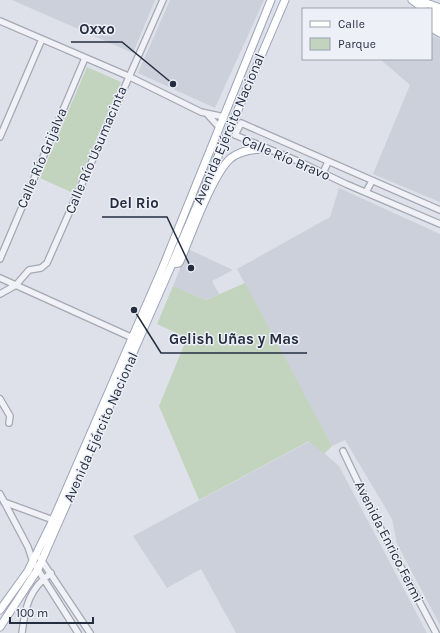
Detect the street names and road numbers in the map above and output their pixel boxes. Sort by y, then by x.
street label: Avenida Ejército Nacional [189,51,269,207]
street label: Calle Río Usumacinta [61,84,131,216]
street label: Calle Río Grijalva [13,105,71,211]
street label: Calle Río Bravo [239,132,333,184]
street label: Avenida Ejército Nacional [60,349,142,505]
street label: Avenida Enrico Fermi [351,478,427,606]

